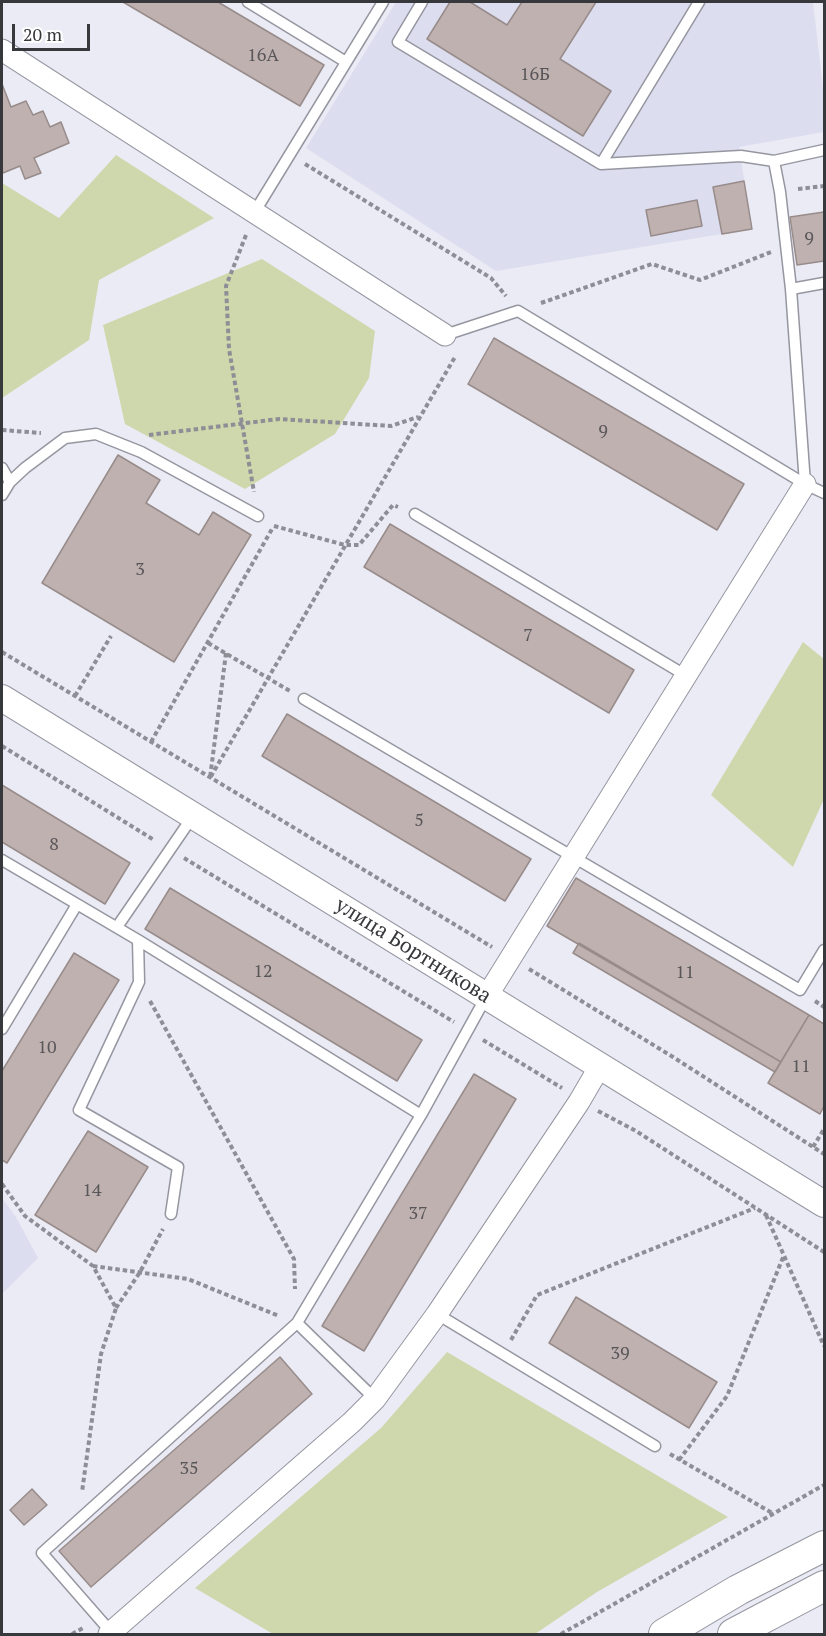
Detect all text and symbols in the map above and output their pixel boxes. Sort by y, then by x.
scale bar [15,12,93,50]
text: 20 m [23,22,62,46]
house number: 16А [247,45,279,67]
house number: 16Б [520,64,550,86]
house number: 9 [804,228,814,250]
house number: 9 [598,421,608,443]
house number: 3 [135,559,145,581]
house number: 7 [523,625,533,647]
house number: 5 [414,810,424,832]
house number: 8 [49,834,59,856]
street label: улица Бортникова [330,893,496,1009]
house number: 12 [253,961,273,983]
house number: 11 [675,962,695,984]
house number: 10 [37,1037,57,1059]
house number: 11 [791,1056,811,1078]
house number: 14 [82,1180,102,1202]
house number: 37 [408,1203,428,1225]
house number: 39 [610,1343,630,1365]
house number: 35 [179,1458,199,1480]

